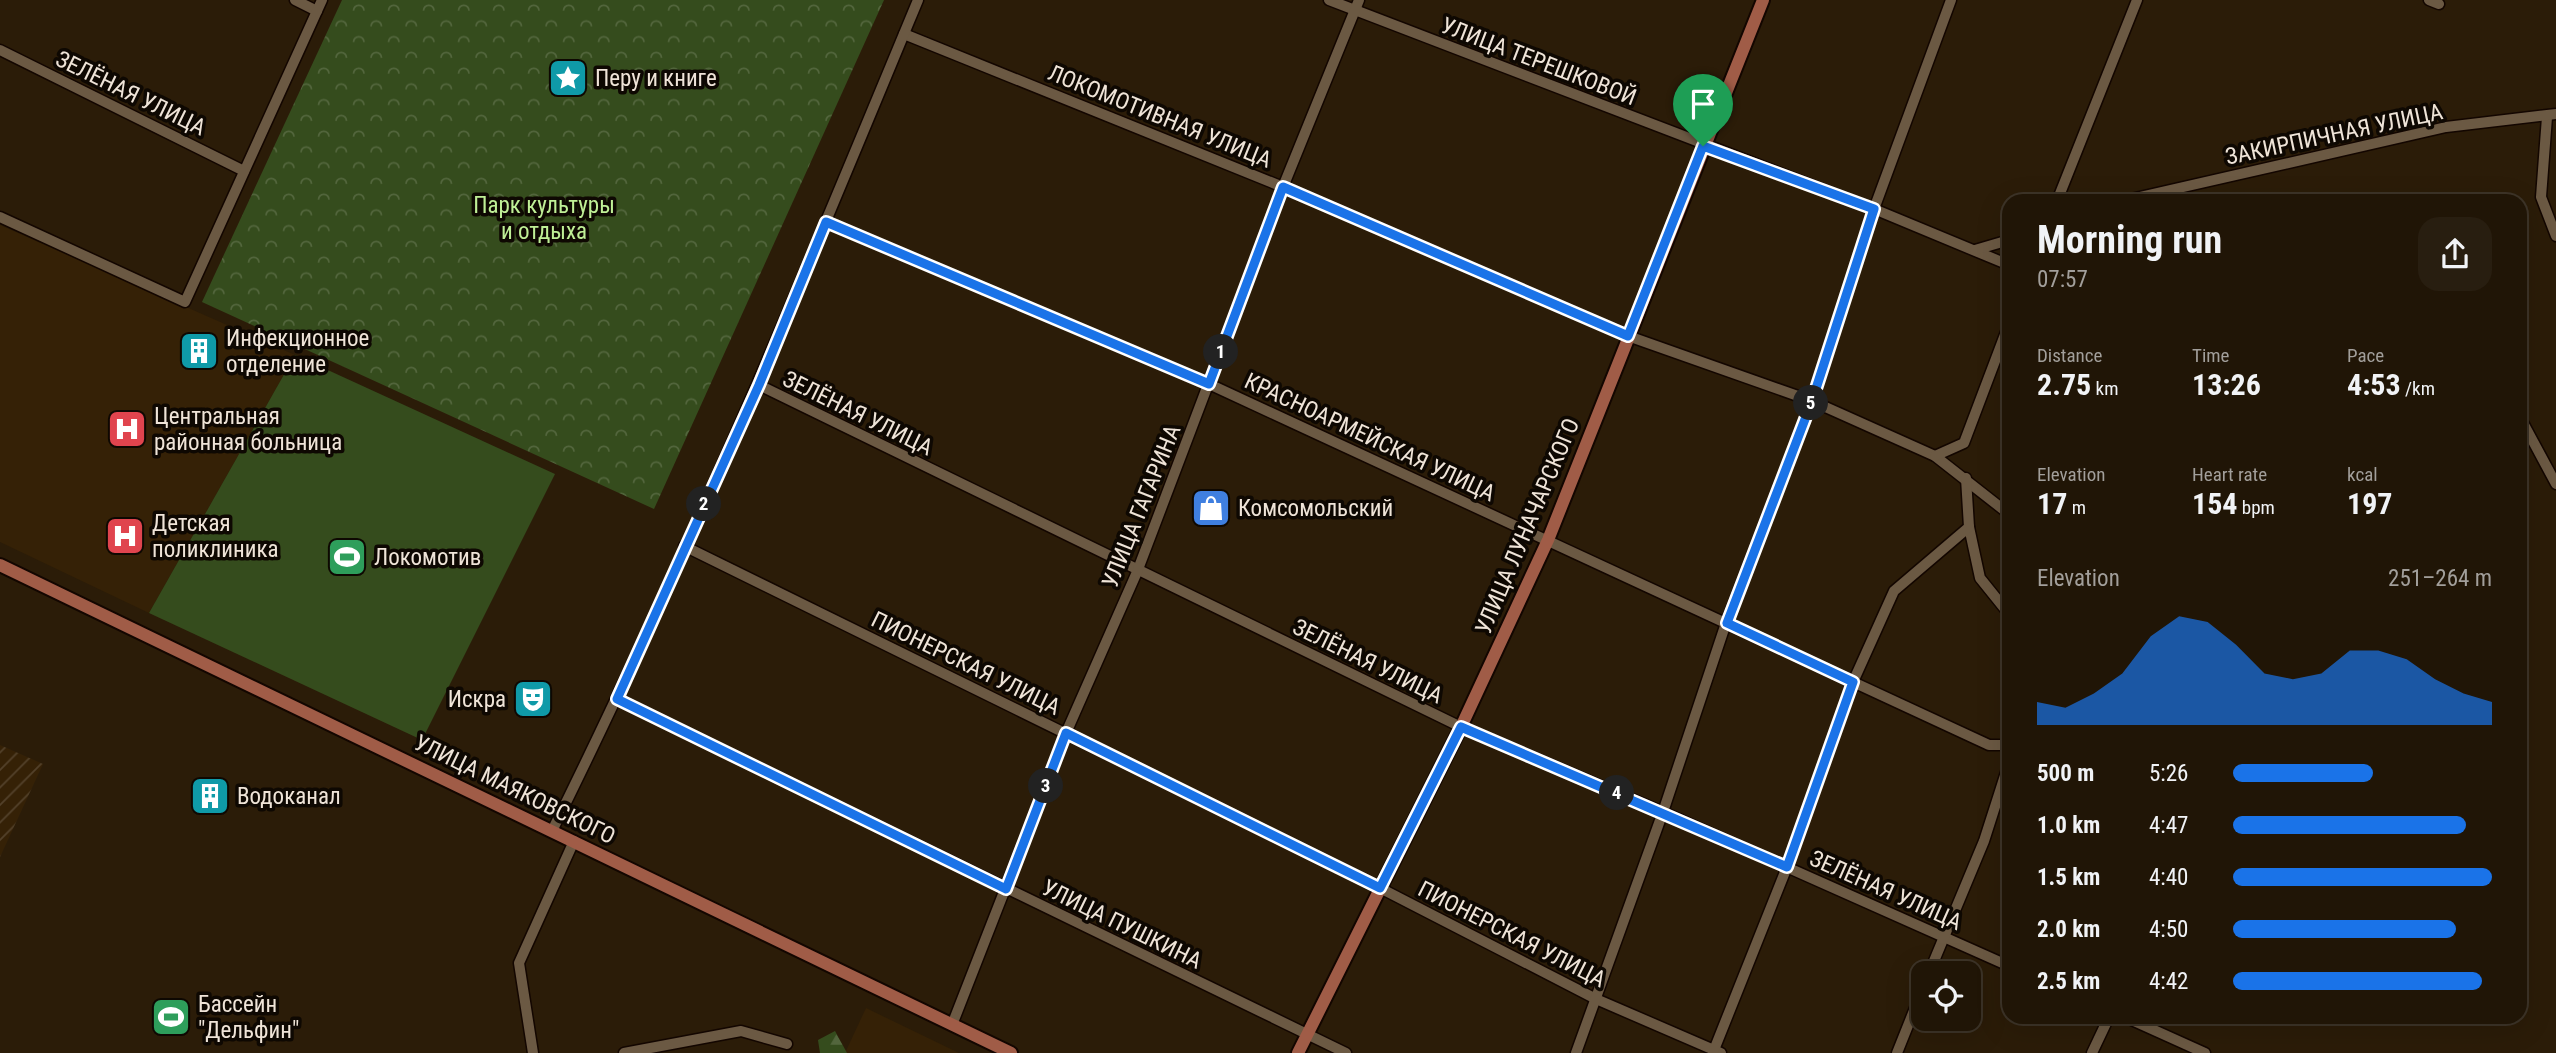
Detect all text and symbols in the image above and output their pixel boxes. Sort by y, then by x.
street label: УЛИЦА ТЕРЕШКОВОЙ [1437,11,1641,111]
street label: ЗЕЛЁНАЯ УЛИЦА [51,45,210,141]
place icon: Перу и книге [547,57,589,99]
street label: ЛОКОМОТИВНАЯ УЛИЦА [1044,59,1275,174]
place label: Перу и книге [595,65,717,92]
pin [1673,74,1733,146]
icon: arrive [1684,85,1722,123]
street label: ЗАКИРПИЧНАЯ УЛИЦА [2223,98,2445,171]
park label: Парк культуры и отдыха [473,192,615,245]
button: share [2418,217,2492,291]
text: Morning run [2037,218,2222,262]
text: 07:57 [2037,266,2088,293]
place label: Инфекционное отделение [226,325,369,378]
building icon: Инфекционное отделение [178,330,220,372]
pin: 1 [1204,334,1238,370]
text: 1 [1216,340,1225,363]
text: Distance [2037,344,2102,367]
text: Time [2192,344,2229,367]
text: Pace [2347,344,2384,367]
street label: ЗЕЛЁНАЯ УЛИЦА [778,365,937,461]
street label: КРАСНОАРМЕЙСКАЯ УЛИЦА [1240,367,1500,507]
text: 2.75 [2037,367,2091,402]
text: 13:26 [2192,367,2261,402]
text: 4:53 [2347,367,2401,402]
text: km [2091,377,2118,400]
text: /km [2401,377,2435,400]
pin: 5 [1794,386,1828,420]
text: 5 [1806,391,1815,414]
place label: Центральная районная больница [154,403,342,456]
hospital icon: Центральная районная больница [106,408,148,450]
street label: УЛИЦА ЛУНАЧАРСКОГО [1470,414,1585,638]
street label: УЛИЦА ГАГАРИНА [1097,421,1186,592]
text: Elevation [2037,463,2105,486]
text: Heart rate [2192,463,2267,486]
text: kcal [2347,463,2378,486]
pin: 2 [686,486,722,522]
text: 17 [2037,486,2067,521]
text: 154 [2192,486,2237,521]
text: 197 [2347,486,2392,521]
shop icon: Комсомольский [1190,487,1232,529]
text: 2 [699,492,708,515]
place label: Комсомольский [1238,495,1393,522]
text: m [2067,496,2086,519]
text: bpm [2237,496,2275,519]
place label: Детская поликлиника [152,510,279,563]
hospital icon: Детская поликлиника [104,515,146,557]
sports icon: Локомотив [326,536,368,578]
place label: Локомотив [374,544,481,571]
text: Elevation [2037,565,2120,592]
text: 251–264 m [2388,565,2492,592]
street label: ПИОНЕРСКАЯ УЛИЦА [867,606,1065,721]
street label: ЗЕЛЁНАЯ УЛИЦА [1288,613,1447,709]
theatre icon: Искра [512,678,554,720]
place label: Искра [448,686,506,713]
street label: УЛИЦА МАЯКОВСКОГО [410,729,620,850]
text: 500 m [2037,760,2094,787]
text: 5:26 [2149,760,2188,787]
pin: 3 [1028,768,1064,804]
text: 3 [1041,774,1050,797]
building icon: Водоканал [189,775,231,817]
pin: 4 [1600,776,1634,810]
text: 4 [1612,781,1621,804]
place label: Водоканал [237,783,341,810]
text: 1.0 km [2037,812,2100,839]
text: 4:47 [2149,812,2188,839]
street label: ЗЕЛЁНАЯ УЛИЦА [1806,845,1966,936]
text: 1.5 km [2037,864,2100,891]
text: 4:40 [2149,864,2188,891]
street label: УЛИЦА ПУШКИНА [1038,874,1206,975]
street label: ПИОНЕРСКАЯ УЛИЦА [1414,875,1610,993]
text: 2.0 km [2037,916,2100,943]
text: 4:50 [2149,916,2188,943]
map controls [1911,961,1981,1031]
button: locate [1911,961,1981,1031]
text: 2.5 km [2037,968,2100,995]
text: 4:42 [2149,968,2188,995]
place label: Бассейн "Дельфин" [198,991,299,1044]
sports icon: Бассейн "Дельфин" [150,996,192,1038]

